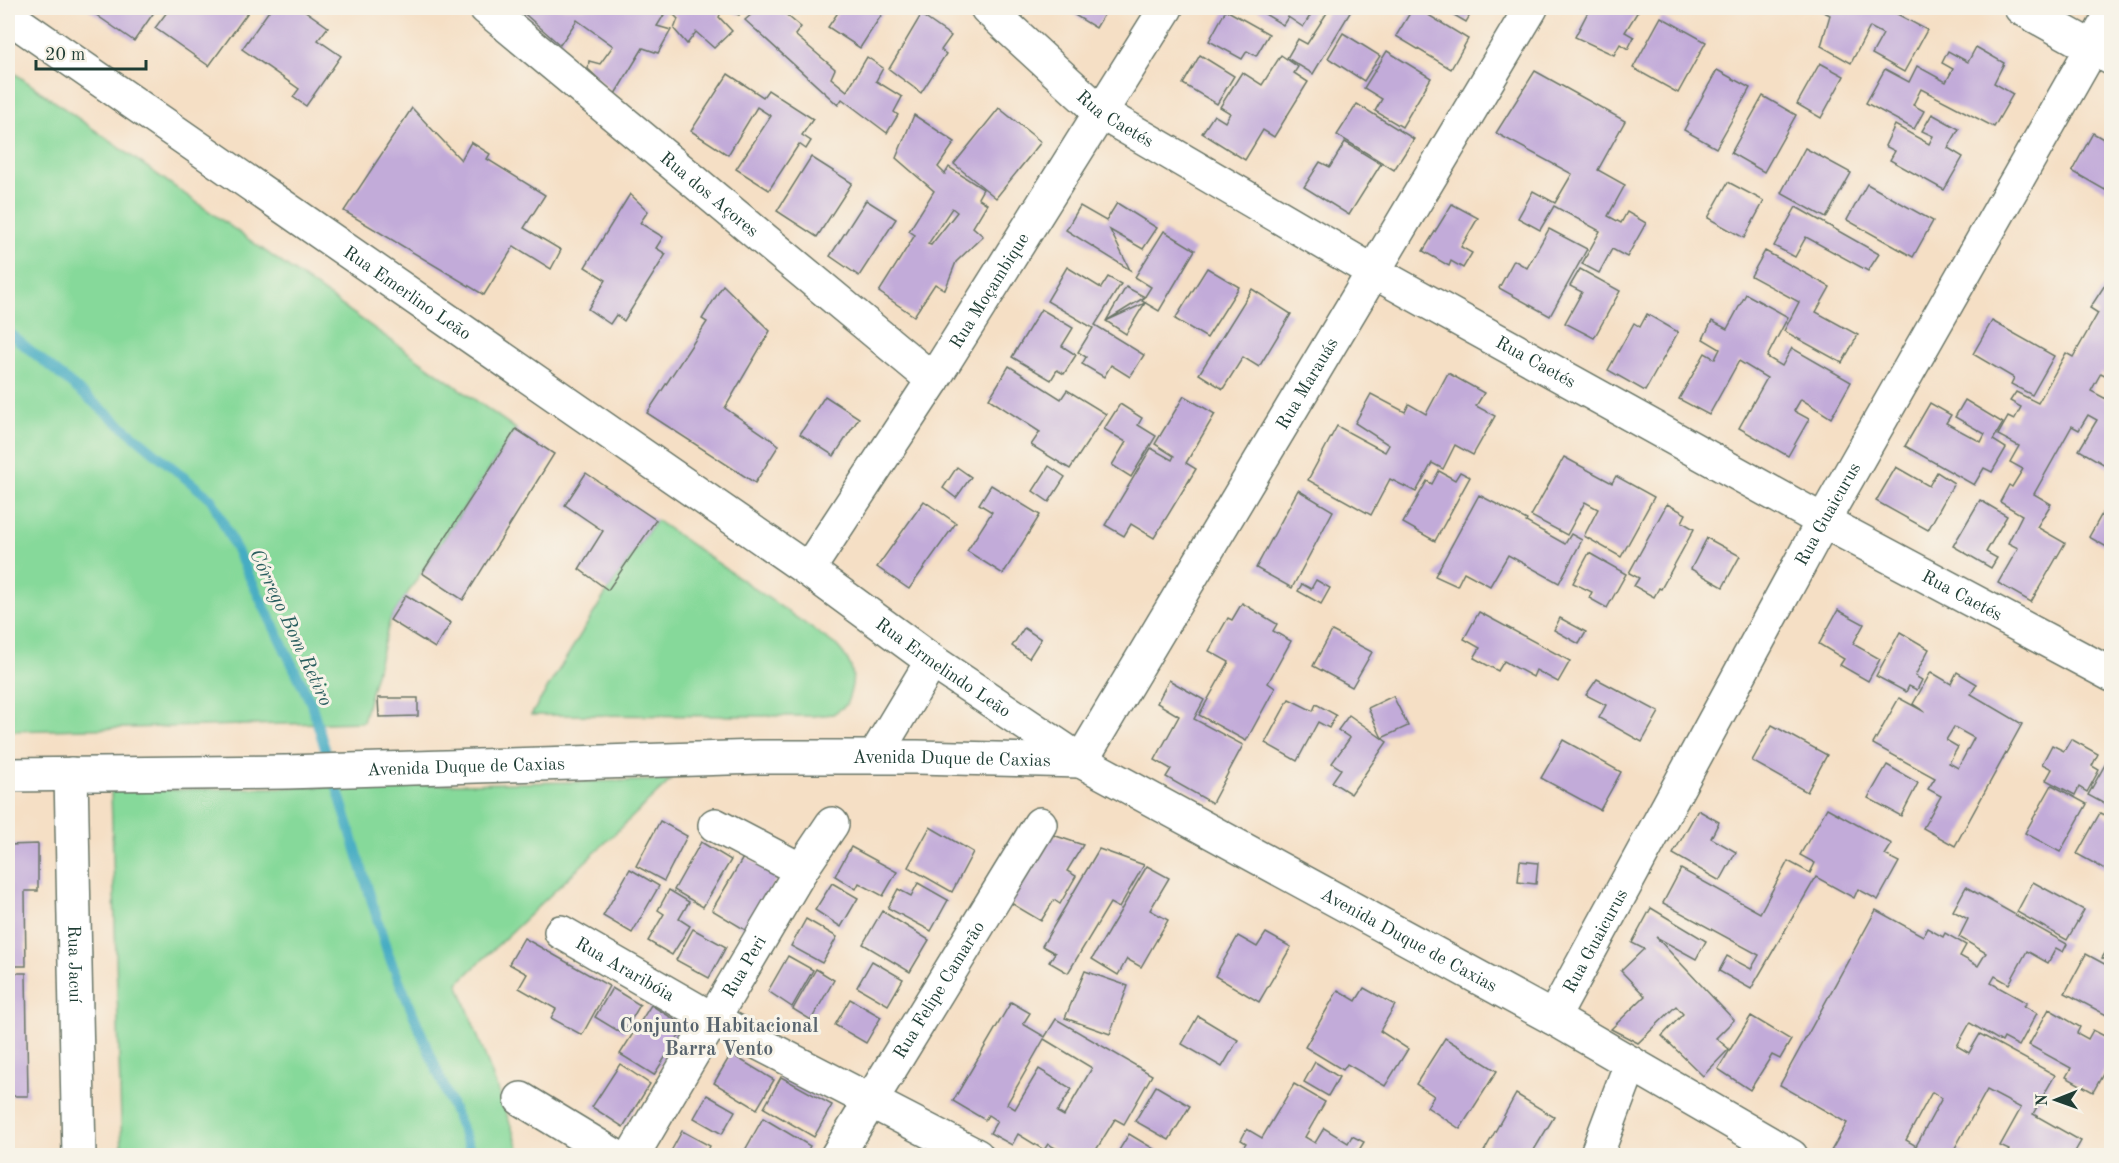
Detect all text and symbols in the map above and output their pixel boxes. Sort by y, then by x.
scale bar [36,33,146,71]
text: 20 m [45,46,85,64]
street label: Rua Caetés [1073,87,1156,151]
street label: Rua dos Açores [656,149,762,241]
street label: Rua Moçambique [947,230,1033,352]
street label: Rua Emerlino Leão [340,243,474,344]
street label: Rua Caetés [1493,333,1578,392]
street label: Rua Marauás [1273,335,1342,433]
street label: Rua Guaicurus [1792,460,1864,569]
water label: Córrego Bom Retiro [245,546,335,709]
street label: Rua Caetés [1919,567,2005,625]
street label: Rua Ermelindo Leão [872,615,1014,721]
street label: Avenida Duque de Caxias [853,749,1051,770]
street label: Avenida Duque de Caxias [367,755,565,779]
street label: Avenida Duque de Caxias [1317,885,1500,996]
street label: Rua Guaicurus [1560,886,1631,996]
street label: Rua Felipe Camarão [891,918,988,1062]
street label: Rua Jacuí [64,925,84,1003]
street label: Rua Peri [720,933,770,1001]
street label: Rua Araribóia [572,934,677,1005]
district label: Conjunto Habitacional Barra Vento [619,1017,819,1060]
north arrow [2026,1070,2086,1130]
text: N [2035,1093,2051,1106]

